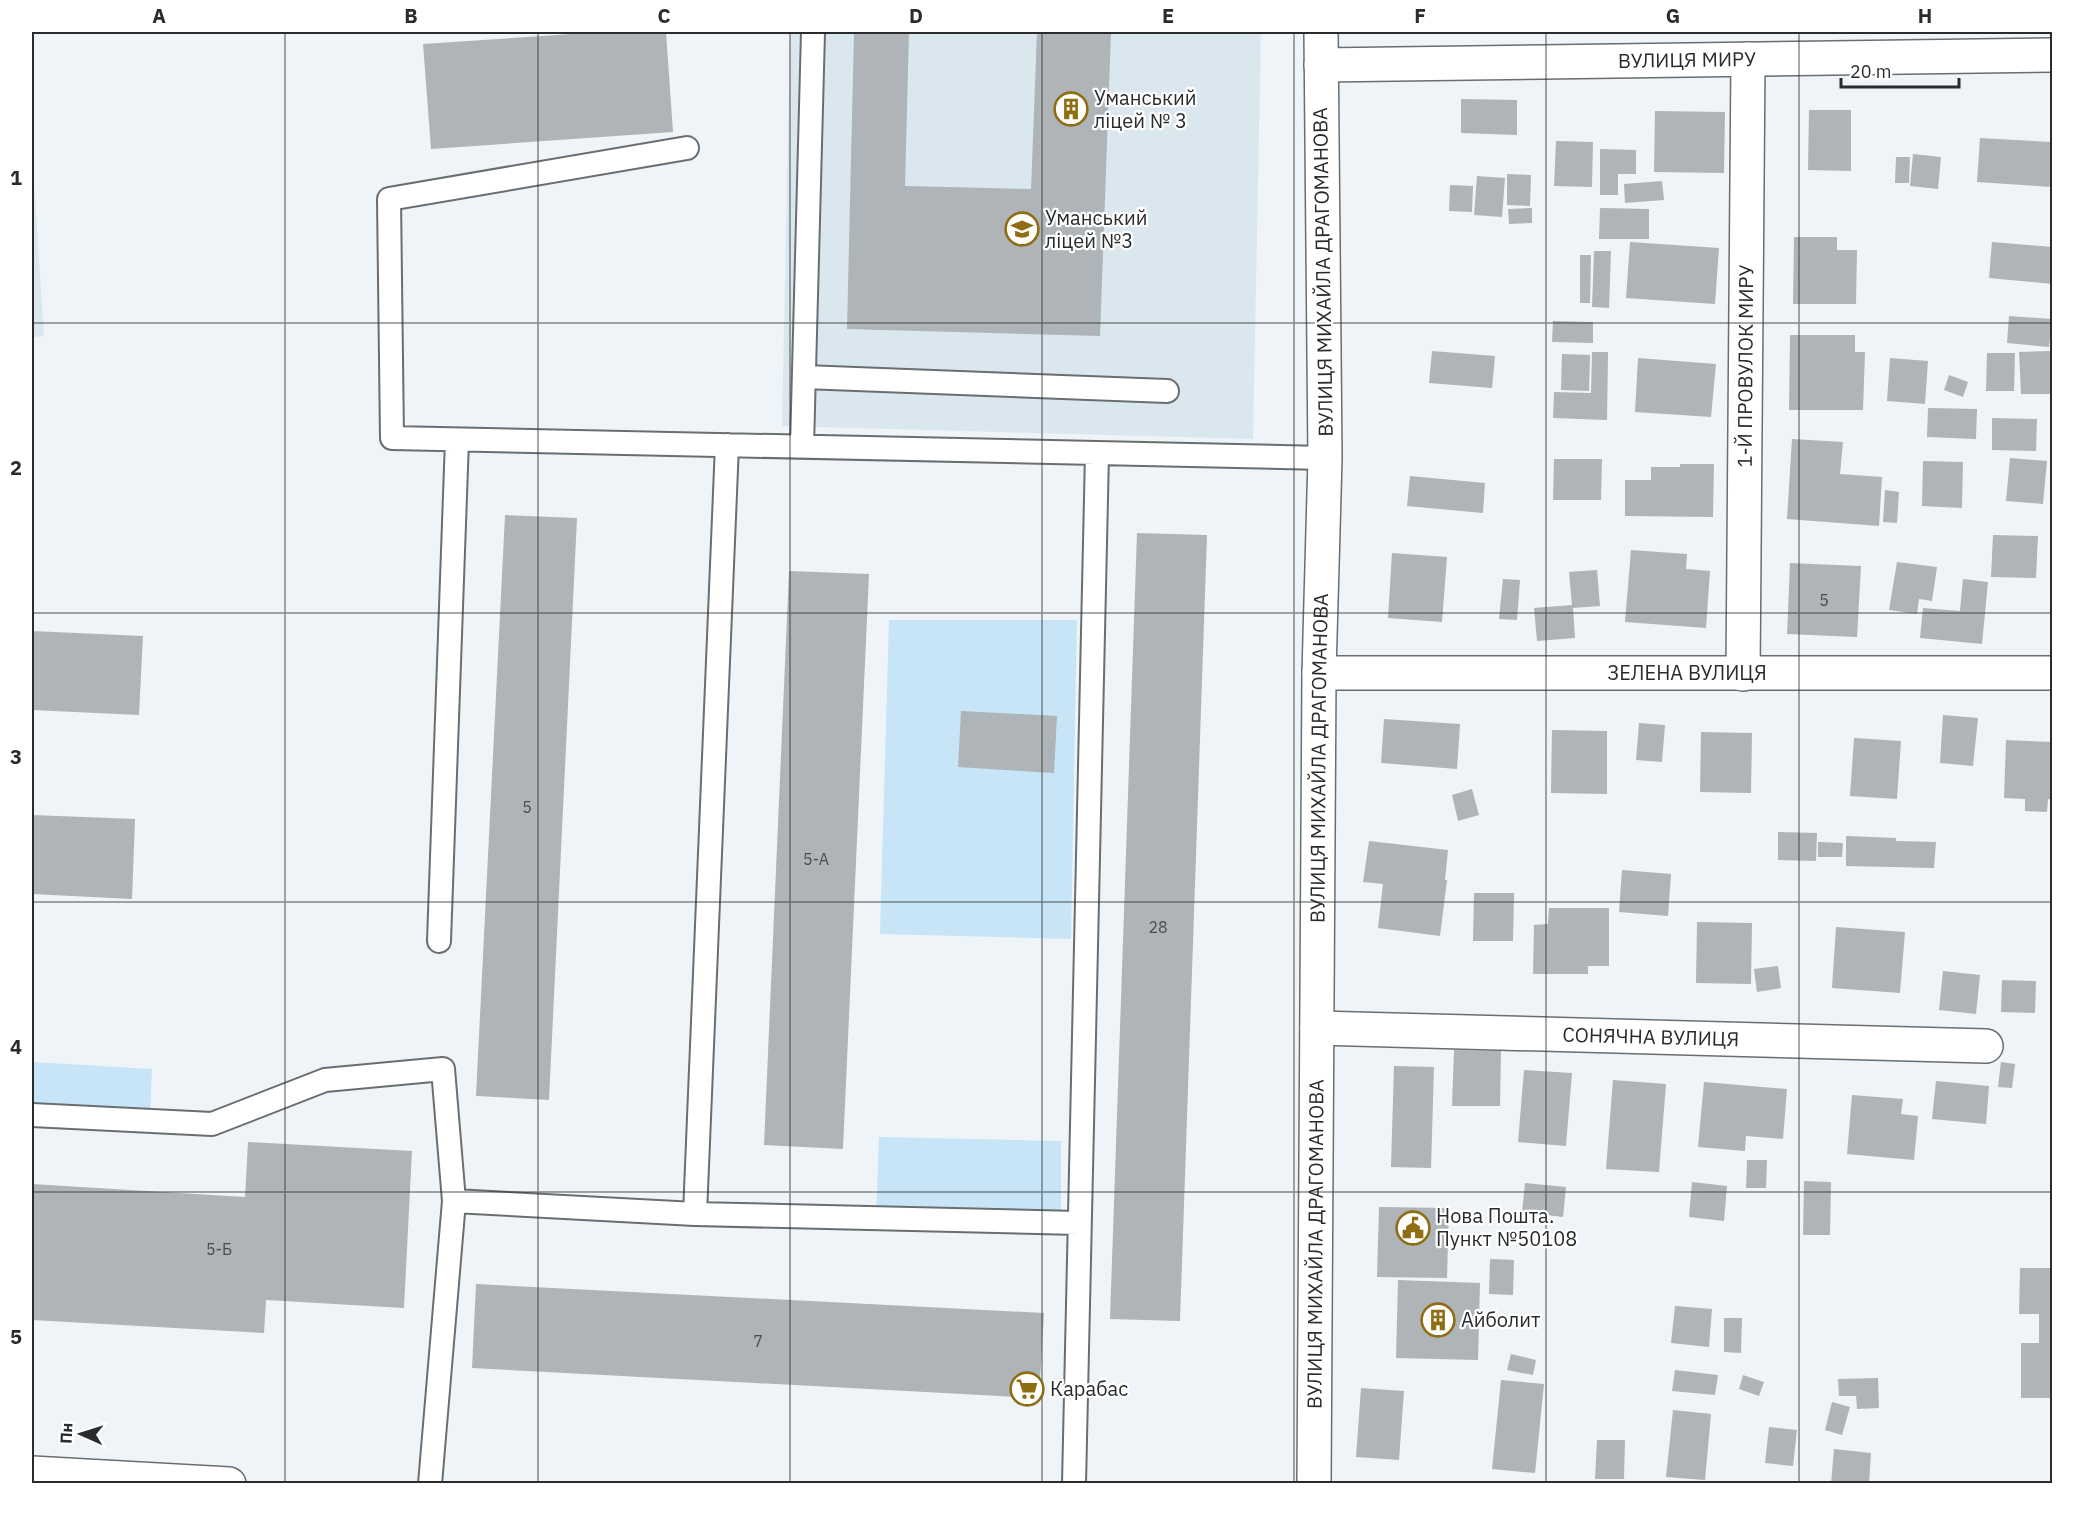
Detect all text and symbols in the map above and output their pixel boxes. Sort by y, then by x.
text: A [152,2,166,29]
text: B [404,2,418,29]
text: C [657,2,671,29]
text: D [909,2,923,29]
text: E [1162,2,1174,29]
text: F [1414,2,1426,29]
text: G [1666,2,1680,29]
text: H [1918,2,1932,29]
street label: ВУЛИЦЯ МИРУ [1618,45,1756,74]
scale bar [1841,51,1960,89]
text: 20 m [1850,60,1892,83]
place label: Уманський ліцей № 3 [1094,84,1197,134]
building icon: Уманський ліцей № 3 [1053,91,1089,127]
street label: ВУЛИЦЯ МИХАЙЛА ДРАГОМАНОВА [1306,107,1339,437]
text: 1 [10,164,22,191]
place label: Уманський ліцей №3 [1045,204,1148,254]
school or university icon: Уманський ліцей №3 [1004,211,1040,247]
street label: 1-Й ПРОВУЛОК МИРУ [1731,264,1759,468]
text: 2 [10,454,22,481]
house number: 5 [1819,590,1829,610]
street label: ВУЛИЦЯ МИХАЙЛА ДРАГОМАНОВА [1303,593,1334,923]
street label: ЗЕЛЕНА ВУЛИЦЯ [1607,659,1767,686]
text: 3 [10,743,22,770]
house number: 5 [522,797,532,817]
house number: 5-А [803,849,829,869]
house number: 28 [1148,917,1168,937]
street label: СОНЯЧНА ВУЛИЦЯ [1562,1021,1740,1052]
text: 4 [10,1033,22,1060]
street label: ВУЛИЦЯ МИХАЙЛА ДРАГОМАНОВА [1300,1079,1329,1409]
place label: Нова Пошта. Пункт №50108 [1436,1202,1577,1252]
public building icon: Нова Пошта. Пункт №50108 [1395,1210,1431,1246]
house number: 5-Б [206,1239,232,1259]
building icon: Айболит [1420,1302,1456,1338]
place label: Айболит [1461,1306,1541,1333]
text: 5 [10,1323,22,1350]
house number: 7 [753,1331,763,1351]
supermarket icon: Карабас [1009,1371,1045,1407]
place label: Карабас [1050,1375,1128,1402]
north arrow [51,1404,111,1464]
text: Пн [55,1422,77,1444]

